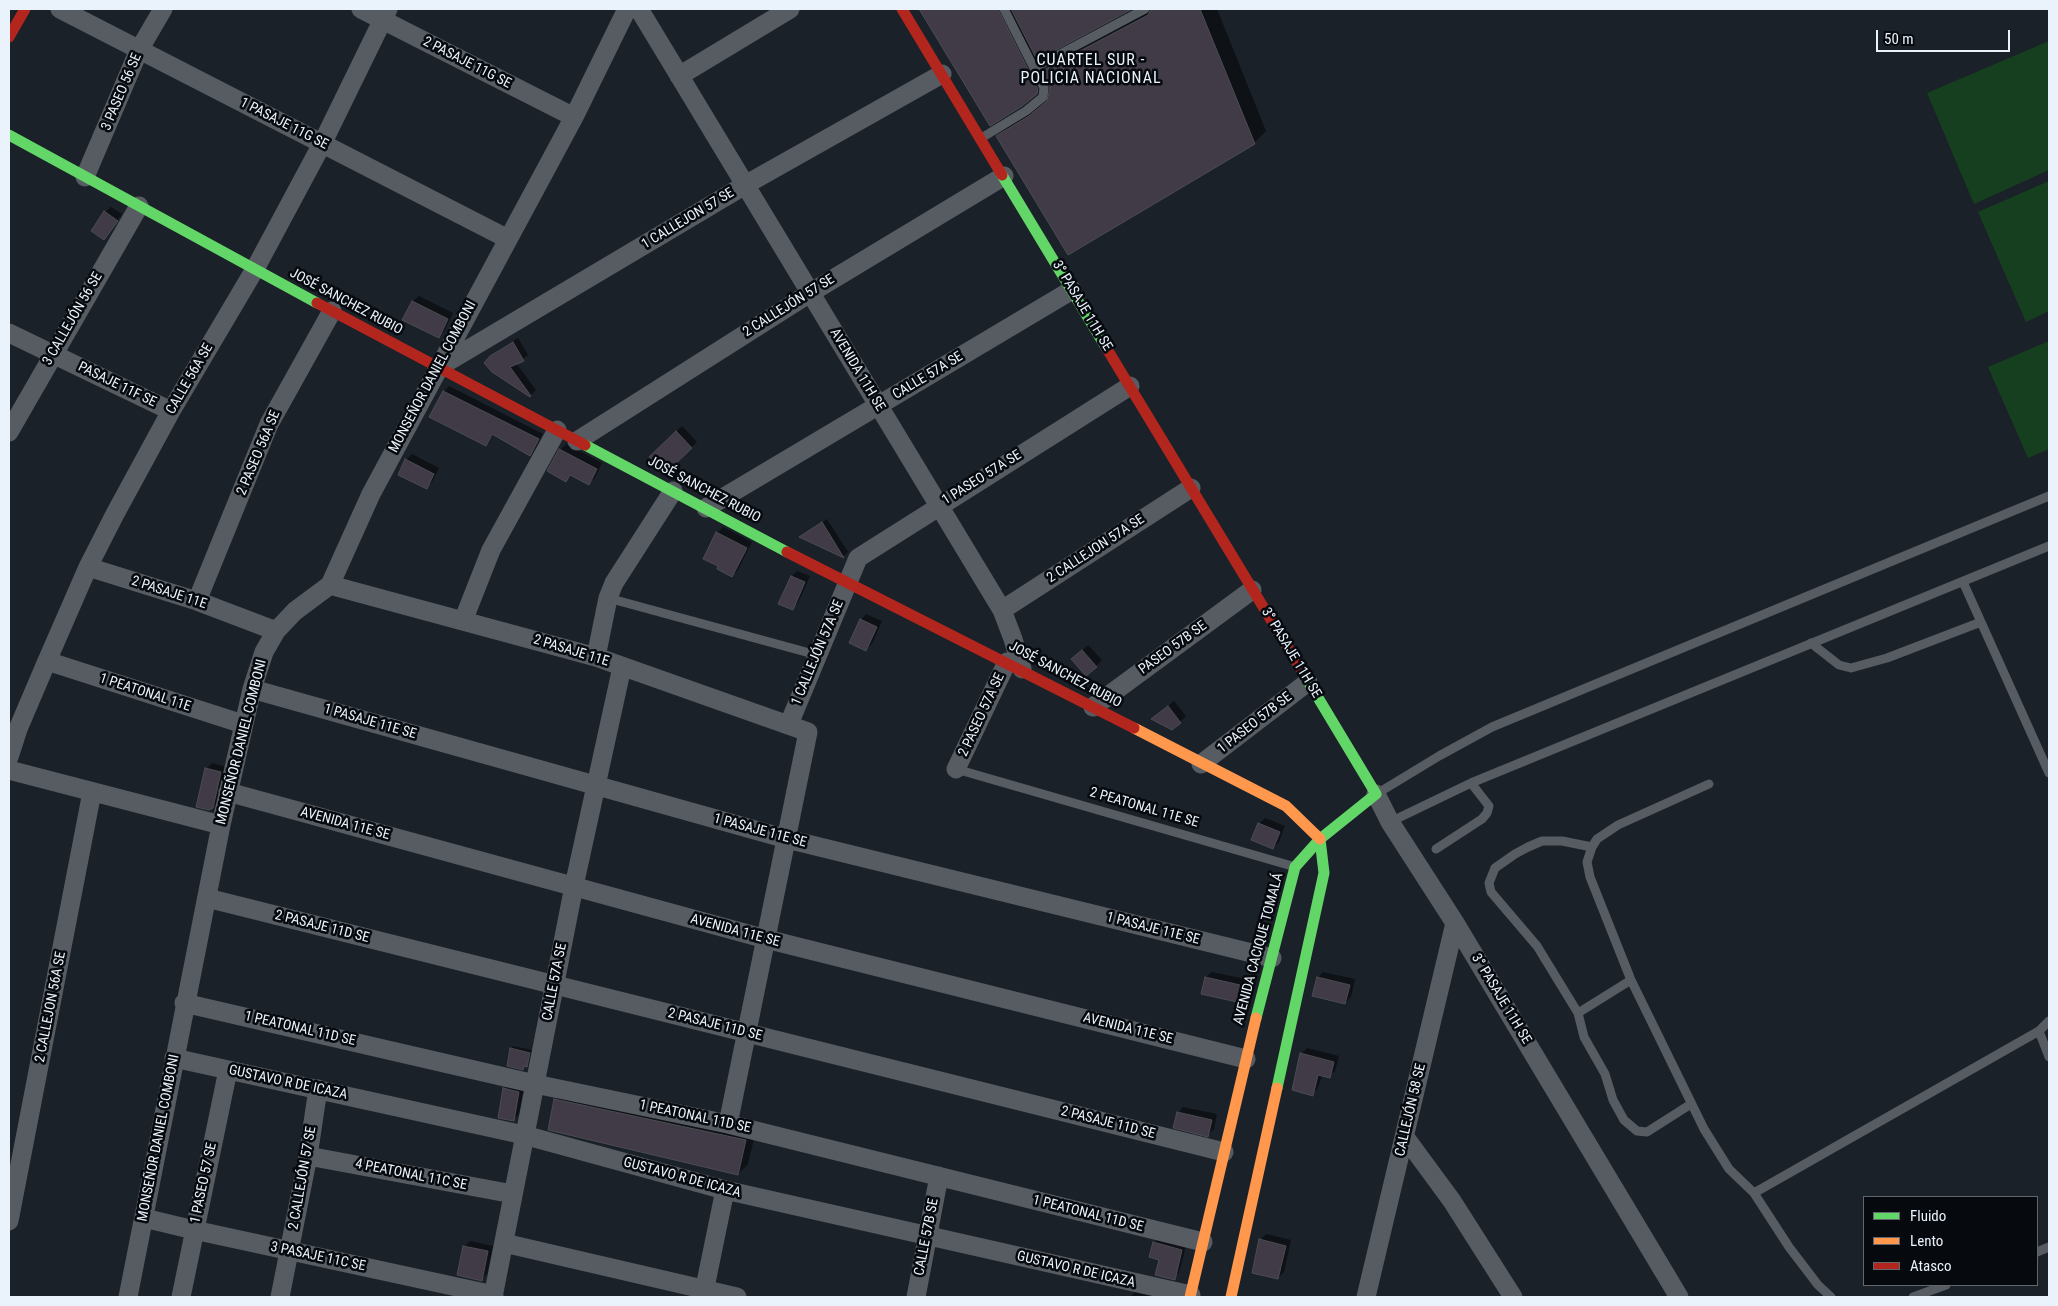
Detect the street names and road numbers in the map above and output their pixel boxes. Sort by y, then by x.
street label: 2 PASAJE 11G SE [420,34,514,92]
street label: 3 PASEO 56 SE [98,51,146,133]
street label: 1 PASAJE 11G SE [237,95,331,153]
street label: 1 CALLEJON 57 SE [639,185,737,253]
street label: 3° PASAJE 11H SE [1048,258,1116,354]
street label: JOSÉ SANCHEZ RUBIO [287,265,405,339]
street label: 3 CALLEJÓN 56 SE [40,269,106,369]
street label: 2 CALLEJÓN 57 SE [740,271,838,341]
street label: MONSEÑOR DANIEL COMBONI [386,298,480,456]
street label: AVENIDA 11H SE [826,326,888,414]
street label: CALLE 56A SE [163,341,217,417]
street label: CALLE 57A SE [890,349,966,403]
street label: PASAJE 11F SE [75,359,159,411]
street label: 2 PASEO 56A SE [234,408,284,498]
street label: 1 PASEO 57A SE [939,447,1025,509]
street label: JOSÉ SANCHEZ RUBIO [645,453,763,527]
street label: 2 CALLEJON 57A SE [1044,511,1148,587]
street label: 2 PASAJE 11E [129,573,209,613]
street label: 1 CALLEJÓN 57A SE [788,598,848,708]
street label: 3° PASAJE 11H SE [1257,605,1325,701]
street label: PASEO 57B SE [1136,618,1210,678]
street label: 2 PASAJE 11E [531,632,611,670]
street label: JOSÉ SANCHEZ RUBIO [1006,638,1124,712]
street label: MONSEÑOR DANIEL COMBONI [213,658,271,826]
street label: 1 PEATONAL 11E [97,670,193,716]
street label: 2 PASEO 57A SE [955,671,1009,759]
street label: 1 PASEO 57B SE [1214,689,1296,757]
street label: 1 PASAJE 11E SE [322,701,418,743]
street label: 2 PEATONAL 11E SE [1088,784,1200,832]
street label: AVENIDA 11E SE [298,804,392,844]
street label: 1 PASAJE 11E SE [712,811,808,851]
street label: AVENIDA CACIQUE TOMALÁ [1231,871,1287,1027]
street label: 2 PASAJE 11D SE [273,907,371,947]
street label: 1 PASAJE 11E SE [1105,909,1201,949]
street label: AVENIDA 11E SE [688,911,782,951]
street label: CALLE 57A SE [539,942,571,1022]
street label: 2 CALLEJON 56A SE [32,950,70,1064]
street label: 3° PASAJE 11H SE [1467,951,1535,1047]
street label: 2 PASAJE 11D SE [666,1005,764,1045]
street label: 1 PEATONAL 11D SE [243,1008,357,1050]
street label: AVENIDA 11E SE [1081,1010,1175,1048]
street label: MONSEÑOR DANIEL COMBONI [135,1053,183,1223]
street label: GUSTAVO R DE ICAZA [227,1062,349,1104]
street label: CALLEJÓN 58 SE [1392,1062,1430,1158]
street label: 1 PEATONAL 11D SE [638,1097,752,1137]
street label: 2 PASAJE 11D SE [1059,1103,1157,1143]
street label: 2 CALLEJÓN 57 SE [286,1125,320,1231]
street label: 1 PASEO 57 SE [187,1141,221,1225]
street label: GUSTAVO R DE ICAZA [621,1154,743,1202]
street label: 4 PEATONAL 11C SE [354,1156,468,1194]
street label: 1 PEATONAL 11D SE [1031,1192,1145,1236]
street label: CALLE 57B SE [911,1197,943,1277]
street label: 3 PASAJE 11C SE [269,1239,367,1275]
street label: GUSTAVO R DE ICAZA [1015,1248,1137,1292]

